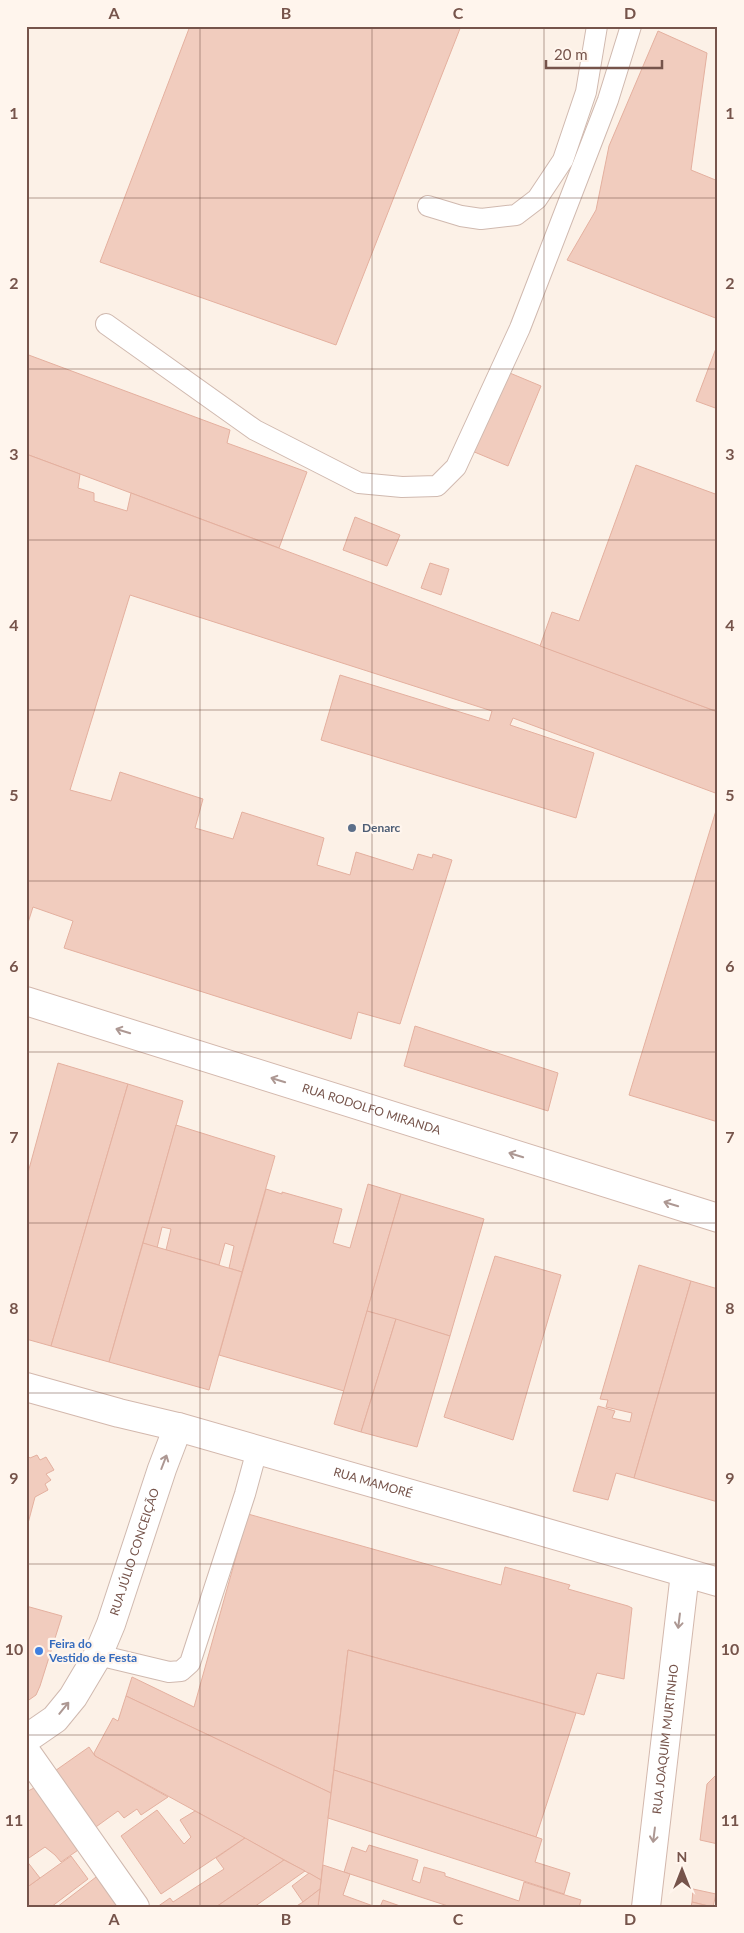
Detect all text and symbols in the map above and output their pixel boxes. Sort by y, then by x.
text: A [107,3,120,22]
text: B [281,3,291,22]
text: C [453,3,464,22]
text: D [624,3,636,22]
scale bar [546,38,663,70]
text: 20 m [554,45,588,63]
text: 1 [9,103,19,122]
text: 1 [725,103,735,122]
text: 2 [9,273,19,292]
text: 2 [725,273,735,292]
text: 3 [9,444,19,463]
text: 3 [725,444,735,463]
text: 4 [9,615,19,634]
text: 4 [725,615,735,634]
text: 5 [9,785,19,804]
text: 5 [725,785,735,804]
place label: Denarc [362,820,401,835]
marker: Denarc [346,822,358,834]
text: 6 [9,956,19,975]
text: 6 [725,956,735,975]
one-way arrow [115,1026,131,1035]
one-way arrow [270,1074,286,1084]
street label: RUA RODOLFO MIRANDA [300,1080,444,1138]
text: 7 [9,1127,19,1146]
text: 7 [725,1127,735,1146]
one-way arrow [509,1149,525,1159]
one-way arrow [664,1198,680,1208]
text: 8 [9,1298,19,1317]
text: 8 [725,1298,735,1317]
one-way arrow [160,1455,169,1470]
street label: RUA MAMORÉ [332,1464,414,1501]
text: 9 [9,1468,19,1487]
text: 9 [725,1468,735,1487]
street label: RUA JÚLIO CONCEIÇÃO [106,1486,162,1617]
one-way arrow [674,1613,684,1629]
place label: Feira do Vestido de Festa [48,1636,137,1665]
text: 10 [5,1639,23,1658]
text: 10 [721,1639,739,1658]
marker: Feira do Vestido de Festa [33,1645,45,1657]
street label: RUA JOAQUIM MURTINHO [649,1663,681,1815]
one-way arrow [58,1702,69,1715]
text: 11 [5,1810,23,1829]
text: 11 [721,1810,739,1829]
one-way arrow [649,1827,659,1843]
north arrow [656,1846,706,1896]
text: N [677,1848,687,1865]
text: A [107,1909,120,1928]
text: B [281,1909,291,1928]
text: C [453,1909,464,1928]
text: D [624,1909,636,1928]

